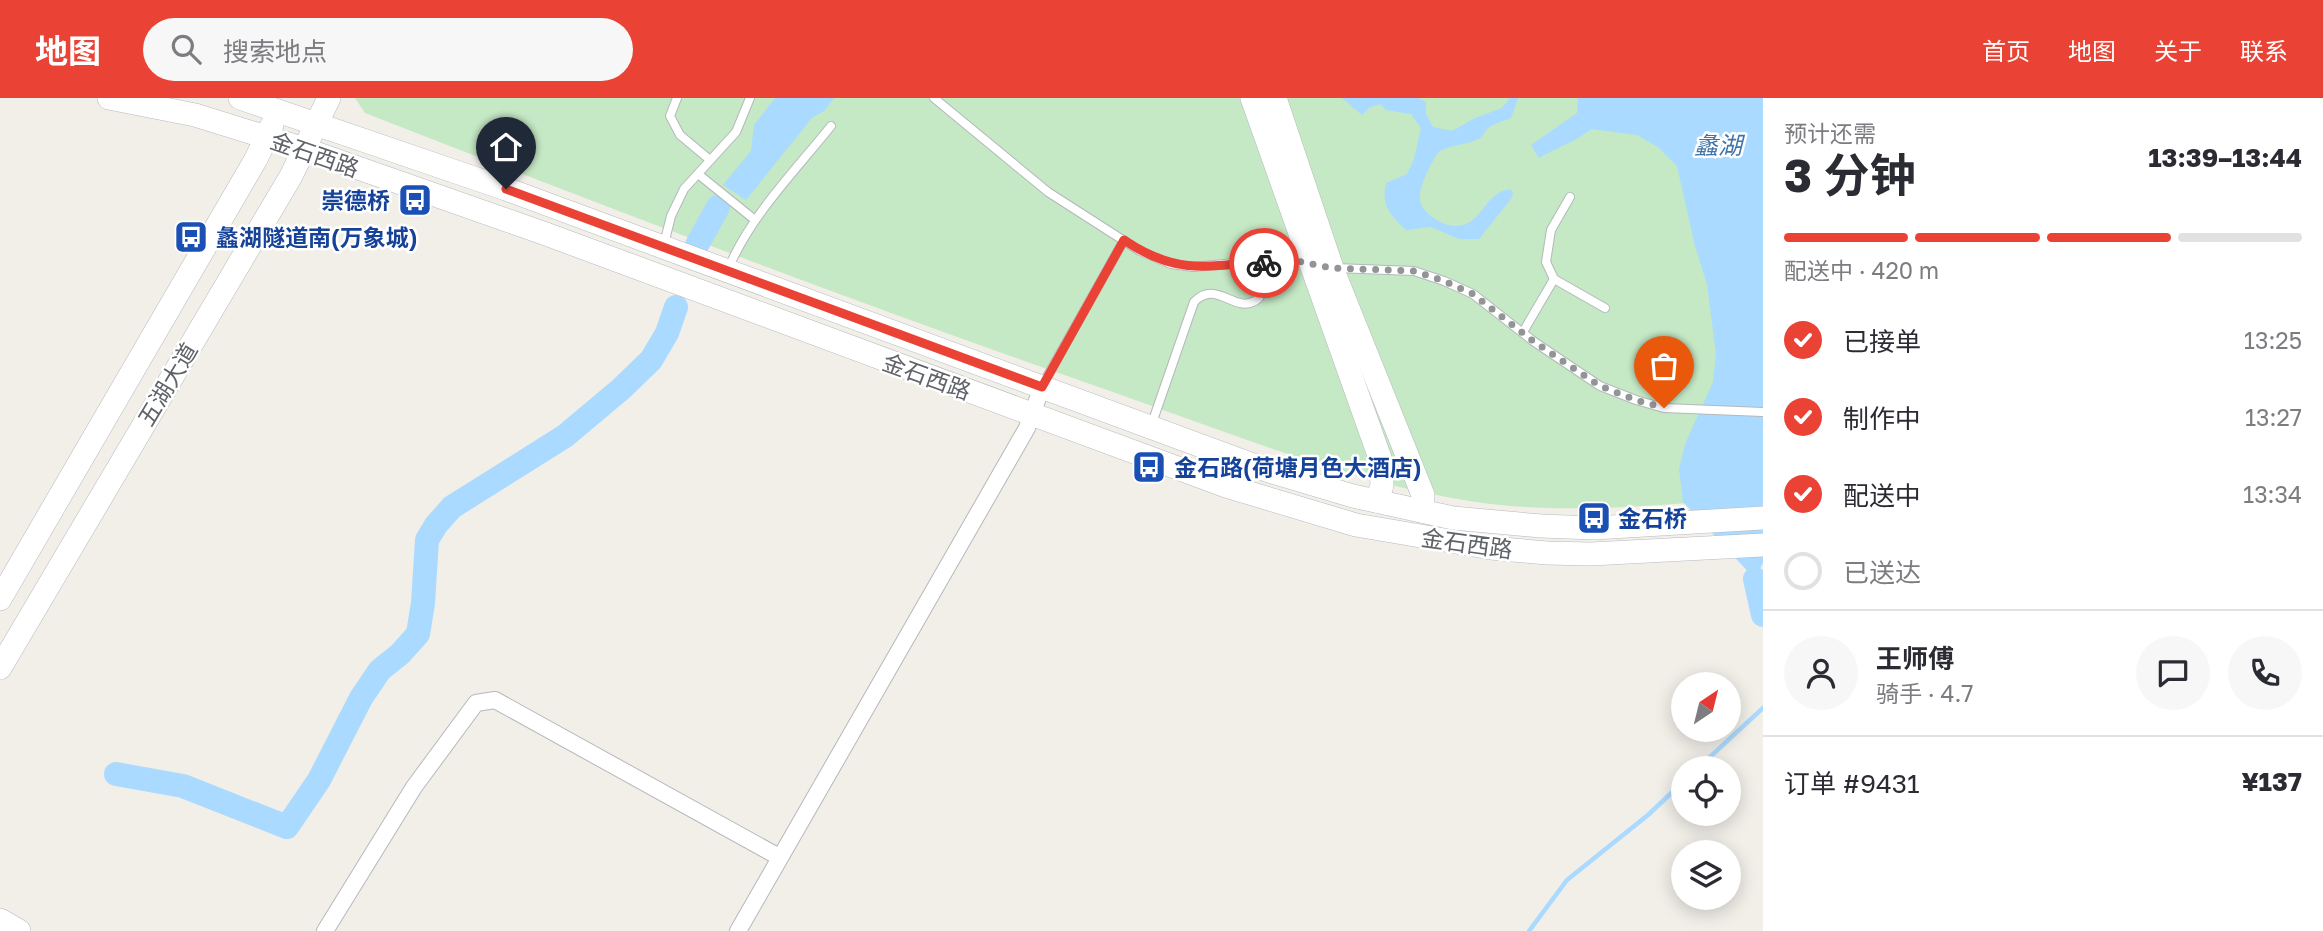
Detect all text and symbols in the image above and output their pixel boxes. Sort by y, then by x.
search box [143,18,633,81]
icon: search [167,30,205,68]
text: 地图 [35,31,101,70]
text: 搜索地点 [223,36,327,67]
text: 首页 [1982,36,2030,65]
text: 地图 [2068,36,2116,65]
text: 关于 [2154,36,2202,65]
text: 联系 [2240,36,2288,65]
pin [476,117,536,189]
text: 预计还需 [1784,119,1876,147]
street label: 金石西路 [267,126,363,182]
icon: home [487,128,525,166]
water label: 蠡湖 [1694,130,1746,159]
text: 13:39–13:44 [2148,142,2302,173]
text: 3 分钟 [1784,147,1916,202]
bus stop icon: 崇德桥 [396,181,434,219]
place label: 崇德桥 [321,186,390,214]
bus stop icon: 蠡湖隧道南(万象城) [172,218,210,256]
place label: 蠡湖隧道南(万象城) [216,223,417,251]
courier [1229,228,1299,298]
icon: bike [1245,244,1283,282]
text: 配送中 · 420 m [1784,256,1939,284]
icon: check [1784,321,1822,359]
text: 已接单 [1843,326,1921,357]
text: 13:25 [2244,326,2302,354]
pin [1634,336,1694,408]
street label: 五湖大道 [131,337,203,431]
street label: 金石西路 [879,347,975,405]
icon: bag [1645,347,1683,385]
icon: check [1784,398,1822,436]
text: 制作中 [1843,403,1921,434]
text: 13:27 [2245,403,2302,431]
bus stop icon: 金石路(荷塘月色大酒店) [1130,448,1168,486]
place label: 金石路(荷塘月色大酒店) [1174,453,1421,481]
icon: check [1784,475,1822,513]
text: 配送中 [1843,480,1921,511]
text: 13:34 [2243,480,2302,508]
bus stop icon: 金石桥 [1575,499,1613,537]
place label: 金石桥 [1618,504,1687,532]
street label: 金石西路 [1419,523,1515,563]
text: 已送达 [1843,557,1921,588]
button: person [1784,636,1858,710]
button: chat [2136,636,2210,710]
button: phone [2228,636,2302,710]
text: 王师傅 [1876,643,1954,674]
north arrow [1671,672,1741,742]
map controls [1671,672,1741,910]
text: 骑手 · 4.7 [1876,679,1974,707]
button: locate [1671,756,1741,826]
text: ¥137 [2241,766,2302,797]
text: 订单 #9431 [1784,768,1920,799]
button: layers [1671,840,1741,910]

